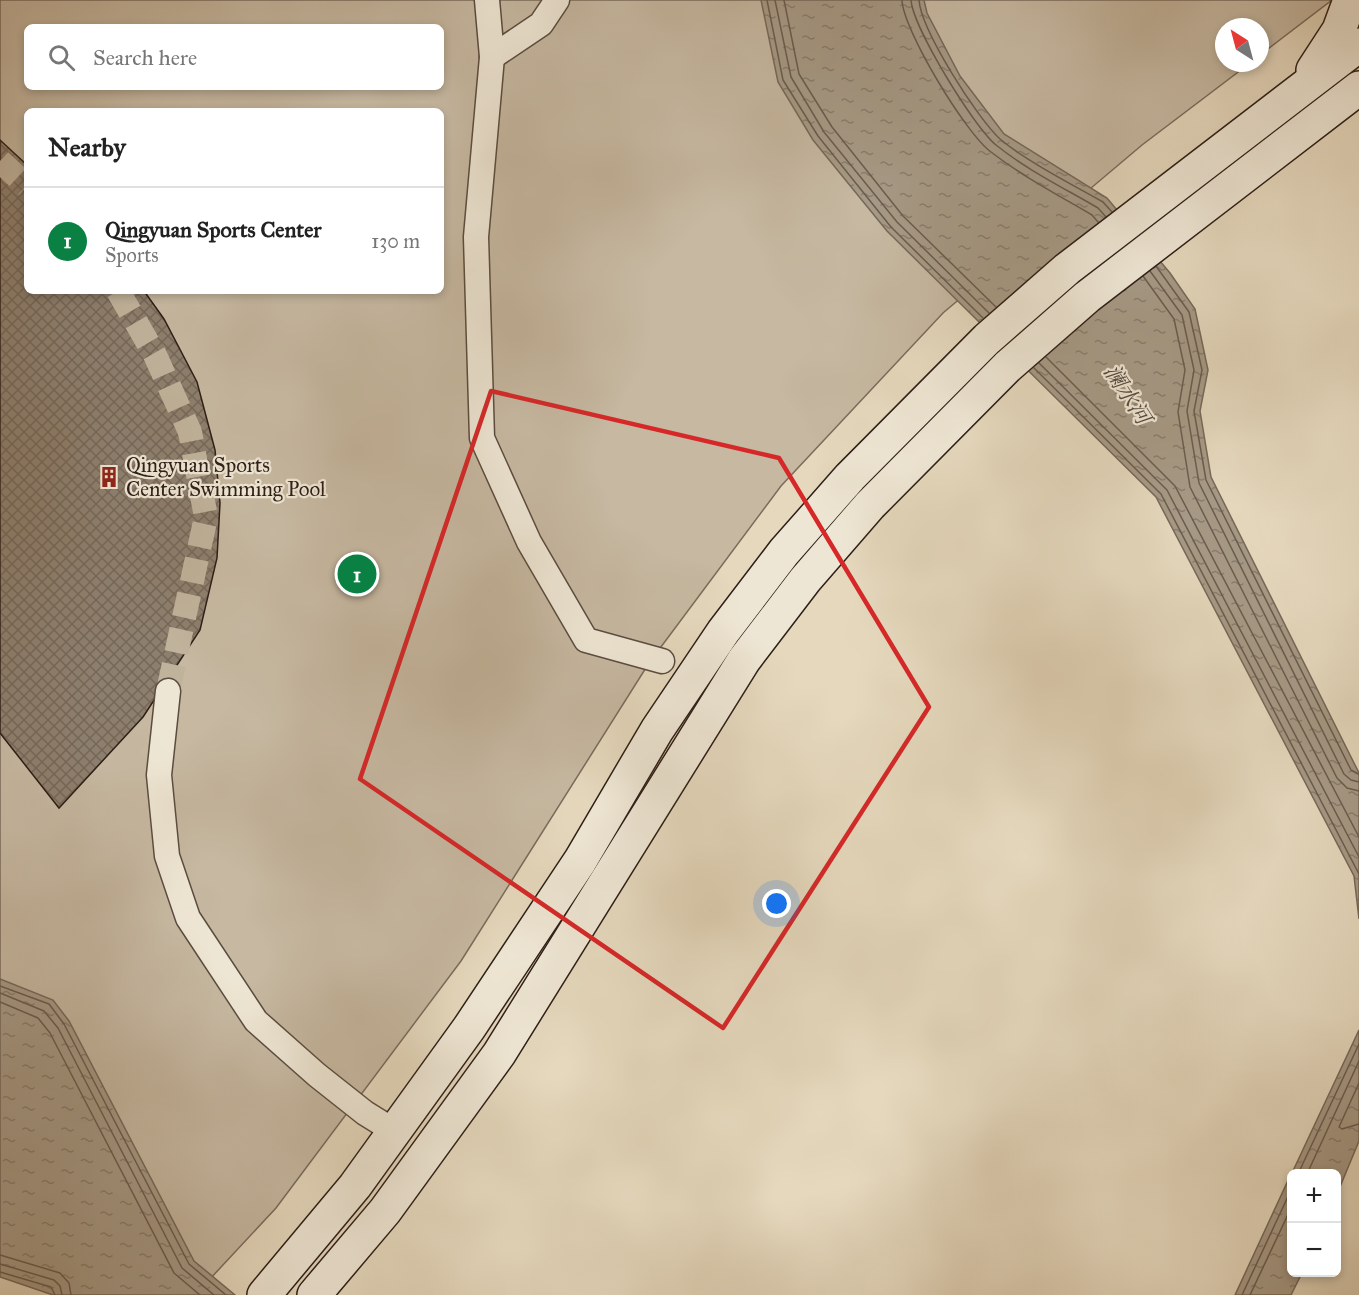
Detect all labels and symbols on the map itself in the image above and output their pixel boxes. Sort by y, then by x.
north arrow [1215,18,1269,72]
water label: 澜水河 [1098,359,1159,433]
place label: Qingyuan Sports Center Swimming Pool [126,452,326,502]
building icon: Qingyuan Sports Center Swimming Pool [97,465,121,489]
pin: 1 [338,552,376,596]
your location [762,889,791,918]

